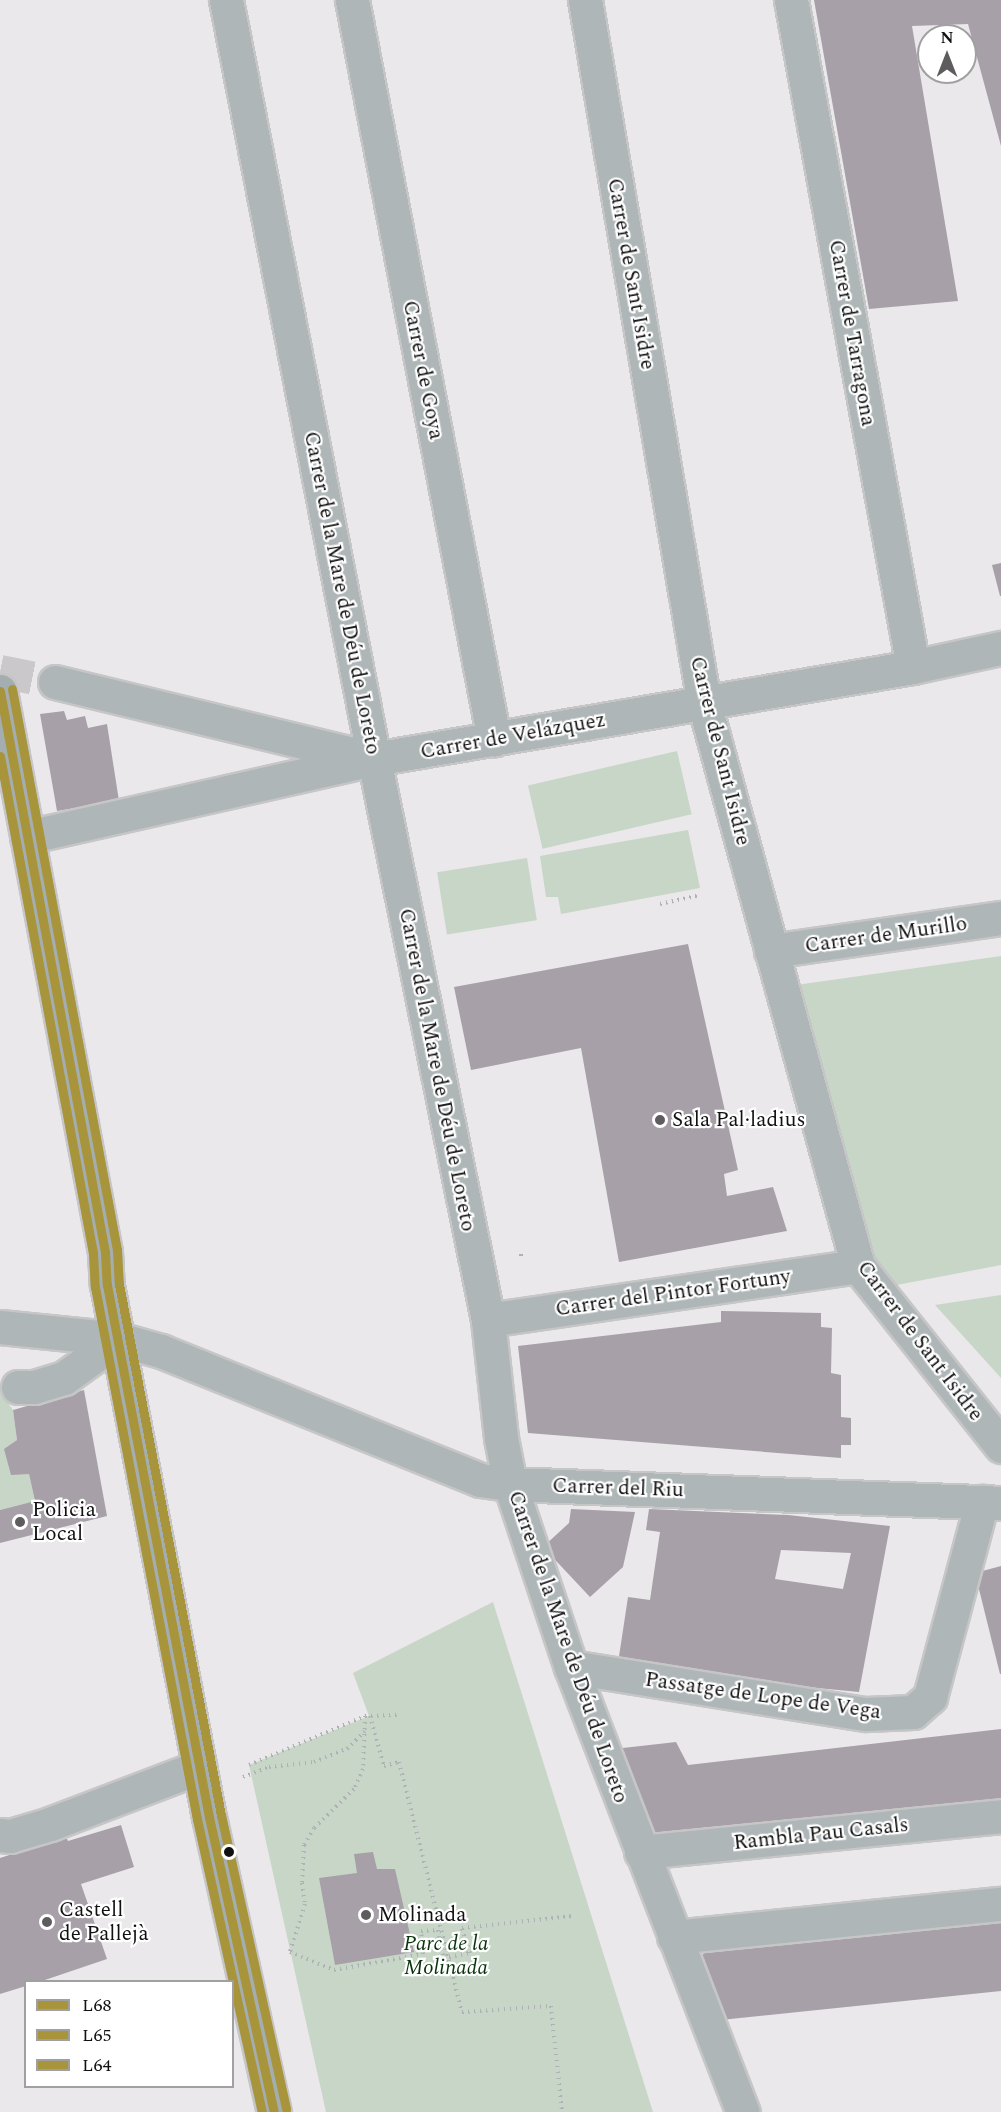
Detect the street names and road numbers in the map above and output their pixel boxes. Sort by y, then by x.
street label: Carrer de Sant Isidre [602,176,660,372]
street label: Carrer de Tarragona [823,238,881,428]
street label: Carrer de Goya [397,298,449,442]
street label: Carrer de la Mare de Déu de Loreto [298,429,386,757]
street label: Carrer de Sant Isidre [684,654,756,848]
street label: Carrer de Velázquez [418,707,608,765]
street label: Carrer de la Mare de Déu de Loreto [393,906,481,1234]
street label: Carrer de Murillo [803,911,969,959]
street label: Carrer de Sant Isidre [852,1256,988,1426]
street label: Carrer del Pintor Fortuny [554,1264,792,1322]
street label: Carrer del Riu [552,1473,684,1503]
street label: Carrer de la Mare de Déu de Loreto [503,1488,633,1806]
street label: Passatge de Lope de Vega [643,1667,883,1725]
street label: Rambla Pau Casals [732,1812,910,1856]

